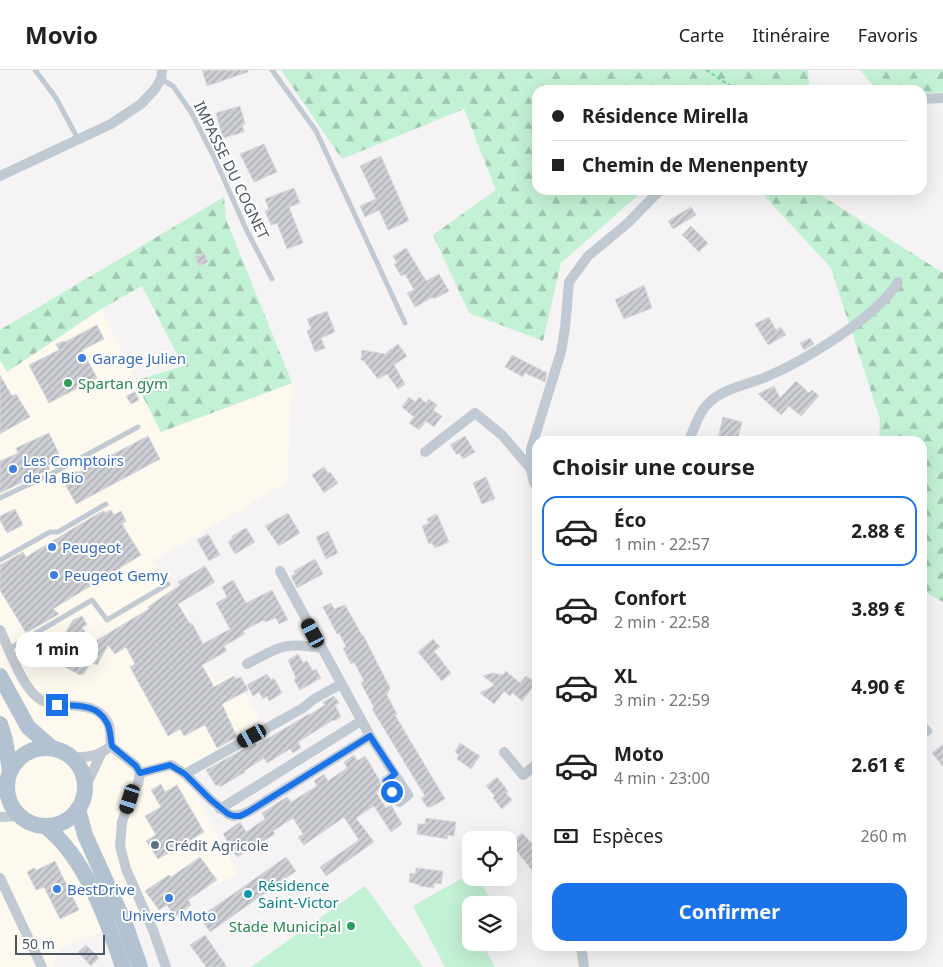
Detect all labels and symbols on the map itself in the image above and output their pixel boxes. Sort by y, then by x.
street label: IMPASSE DU COGNET [190,98,274,243]
place label: Garage Julien [92,348,186,368]
marker: Garage Julien [76,352,88,364]
place label: Spartan gym [78,373,168,393]
marker: Spartan gym [62,377,74,389]
place label: Les Comptoirs de la Bio [23,450,124,487]
marker: Les Comptoirs de la Bio [7,463,19,475]
place label: Peugeot [62,537,122,557]
marker: Peugeot [46,541,58,553]
place label: Peugeot Gemy [64,565,168,585]
marker: Peugeot Gemy [48,569,60,581]
car [299,616,326,650]
callout: 1 min [16,632,98,668]
route end [46,694,68,716]
car [235,722,268,750]
route start [381,781,403,803]
car [118,782,141,816]
place label: Crédit Agricole [165,835,269,855]
marker: Crédit Agricole [149,839,161,851]
place label: Résidence Saint-Victor [258,875,339,912]
place label: BestDrive [67,879,135,899]
marker: BestDrive [51,883,63,895]
marker: Résidence Saint-Victor [242,888,254,900]
marker: Univers Moto [163,892,175,904]
place label: Univers Moto [122,905,216,925]
place label: Stade Municipal [229,916,341,936]
marker: Stade Municipal [345,920,357,932]
scale bar [15,932,105,955]

